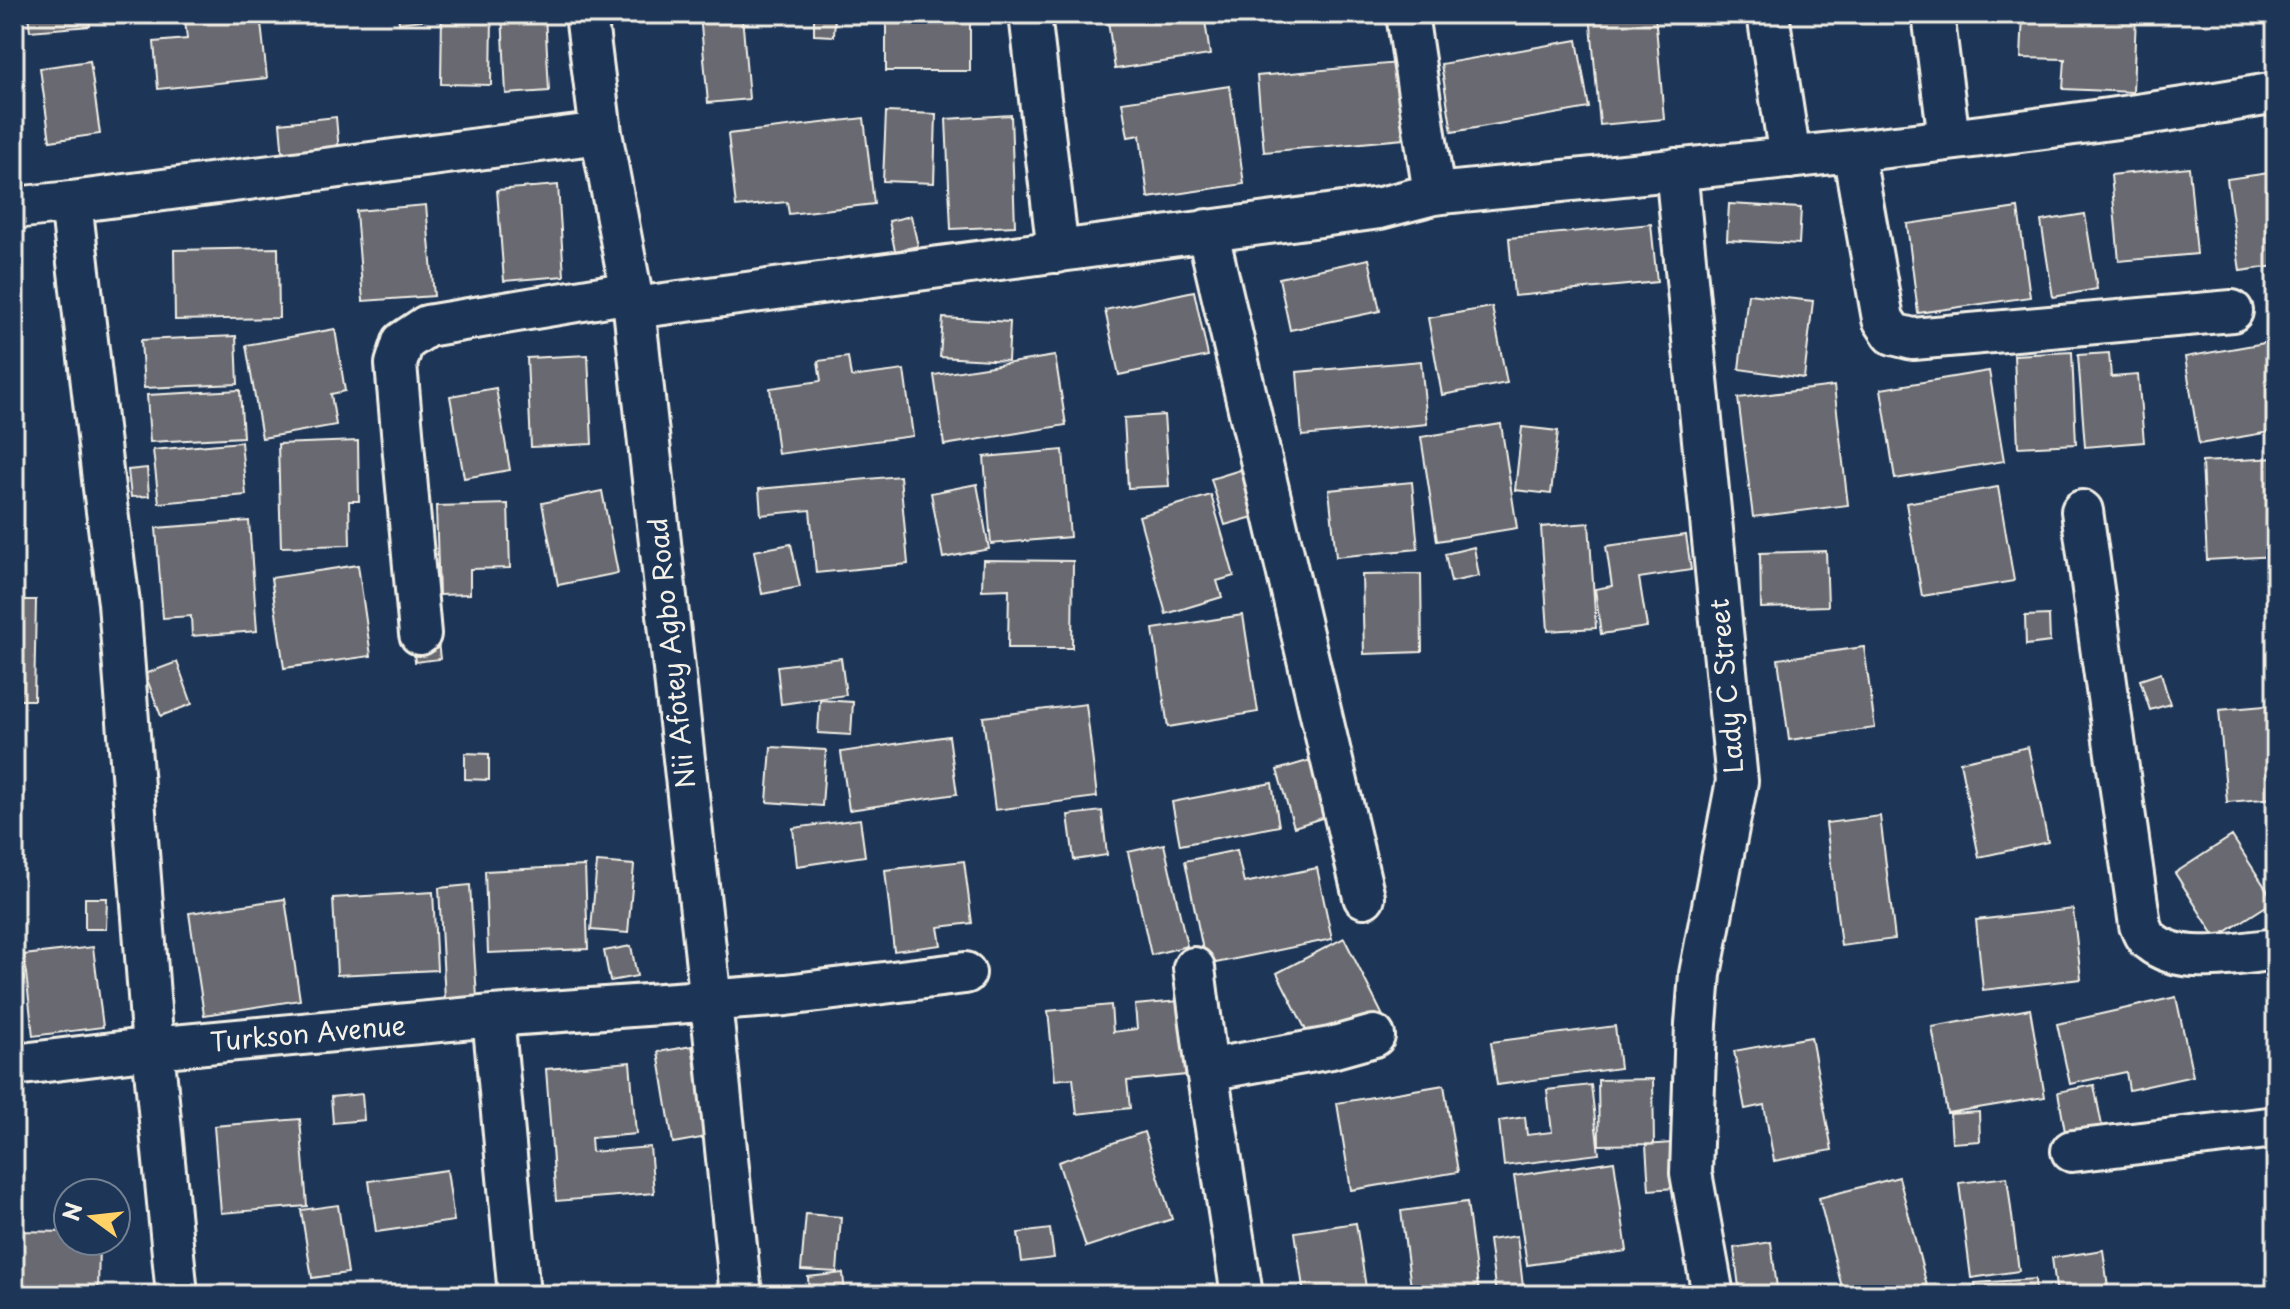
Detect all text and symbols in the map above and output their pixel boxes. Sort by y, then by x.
street label: Nii Afotey Agbo Road [637,516,704,790]
street label: Lady C Street [1698,597,1753,775]
street label: Turkson Avenue [208,1005,407,1060]
north arrow [52,1177,132,1257]
text: N [53,1199,89,1224]

